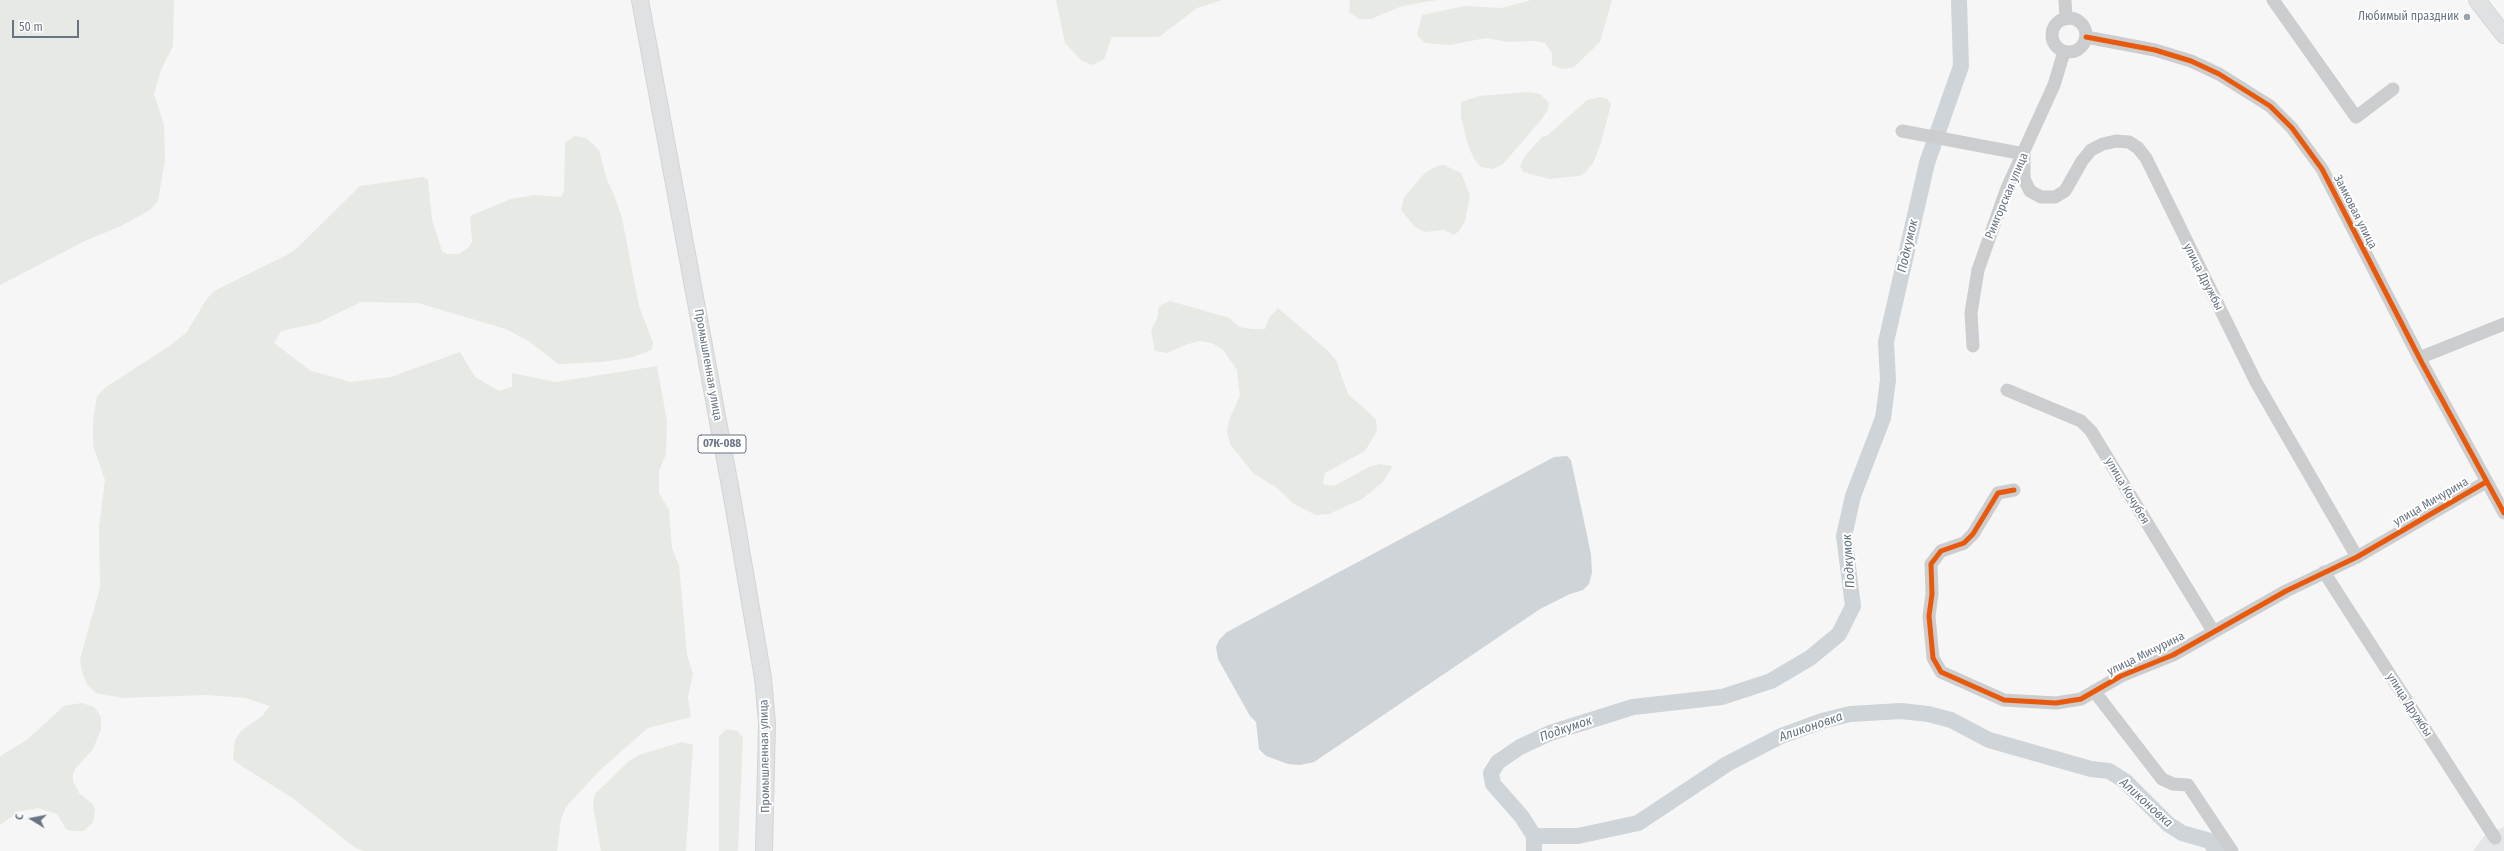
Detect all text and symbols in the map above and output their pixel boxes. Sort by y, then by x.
place label: Любимый праздник [2358,10,2459,24]
scale bar [14,12,81,38]
marker: Любимый праздник [2462,12,2472,22]
text: 50 m [19,20,43,34]
street label: Римгорская улица [1982,151,2032,241]
street label: Замковая улица [2330,172,2380,252]
water label: Подкумок [1894,218,1922,274]
street label: улица Дружбы [2180,241,2226,313]
street label: Промышленная улица [691,308,725,422]
road number: 07К-088 [698,435,746,453]
street label: улица Кочубея [2102,455,2152,527]
street label: улица Мичурина [2391,475,2471,529]
water label: Подкумок [1839,533,1859,589]
street label: улица Мичурина [2105,629,2187,679]
street label: улица Дружбы [2383,670,2435,740]
street label: Промышленная улица [757,699,773,813]
water label: Аликоновка [1777,709,1845,745]
water label: Подкумок [1538,713,1594,745]
water label: Аликоновка [2116,775,2176,831]
north arrow [12,799,52,839]
text: С [13,813,27,821]

